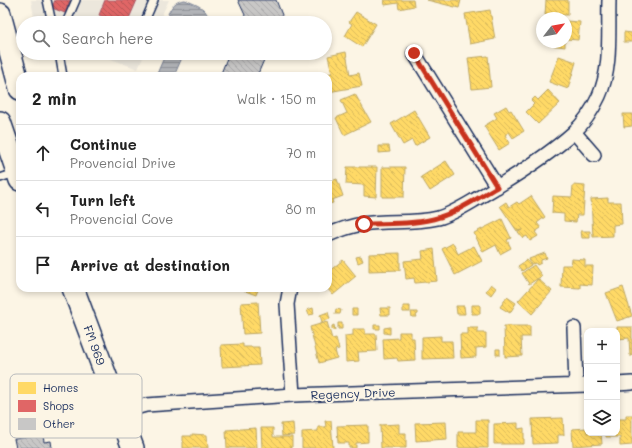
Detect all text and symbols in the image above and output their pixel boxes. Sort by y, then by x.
north arrow [536,12,572,48]
search box [16,16,332,60]
icon: search [30,27,52,49]
text: Search here [62,28,153,48]
route end [405,44,423,62]
text: 2 min [32,87,77,109]
text: Walk · 150 m [236,90,316,107]
text: Continue [70,134,137,154]
icon: ahead [32,142,54,164]
text: 70 m [286,144,316,161]
text: Provencial Drive [70,154,176,171]
text: Turn left [70,190,135,210]
icon: left [32,198,54,220]
text: 80 m [286,200,316,217]
text: Provencial Cove [70,210,173,227]
route start [355,215,373,233]
icon: arrive [32,254,54,276]
text: Arrive at destination [70,255,230,275]
street label: FM 969 [80,323,110,367]
map controls [584,328,620,436]
button: + [584,328,620,364]
button: − [584,364,620,400]
legend [10,374,142,438]
text: Homes [43,380,78,395]
street label: Regency Drive [310,384,396,402]
text: Shops [43,398,74,413]
button: layers [584,400,620,436]
text: Other [43,416,75,431]

